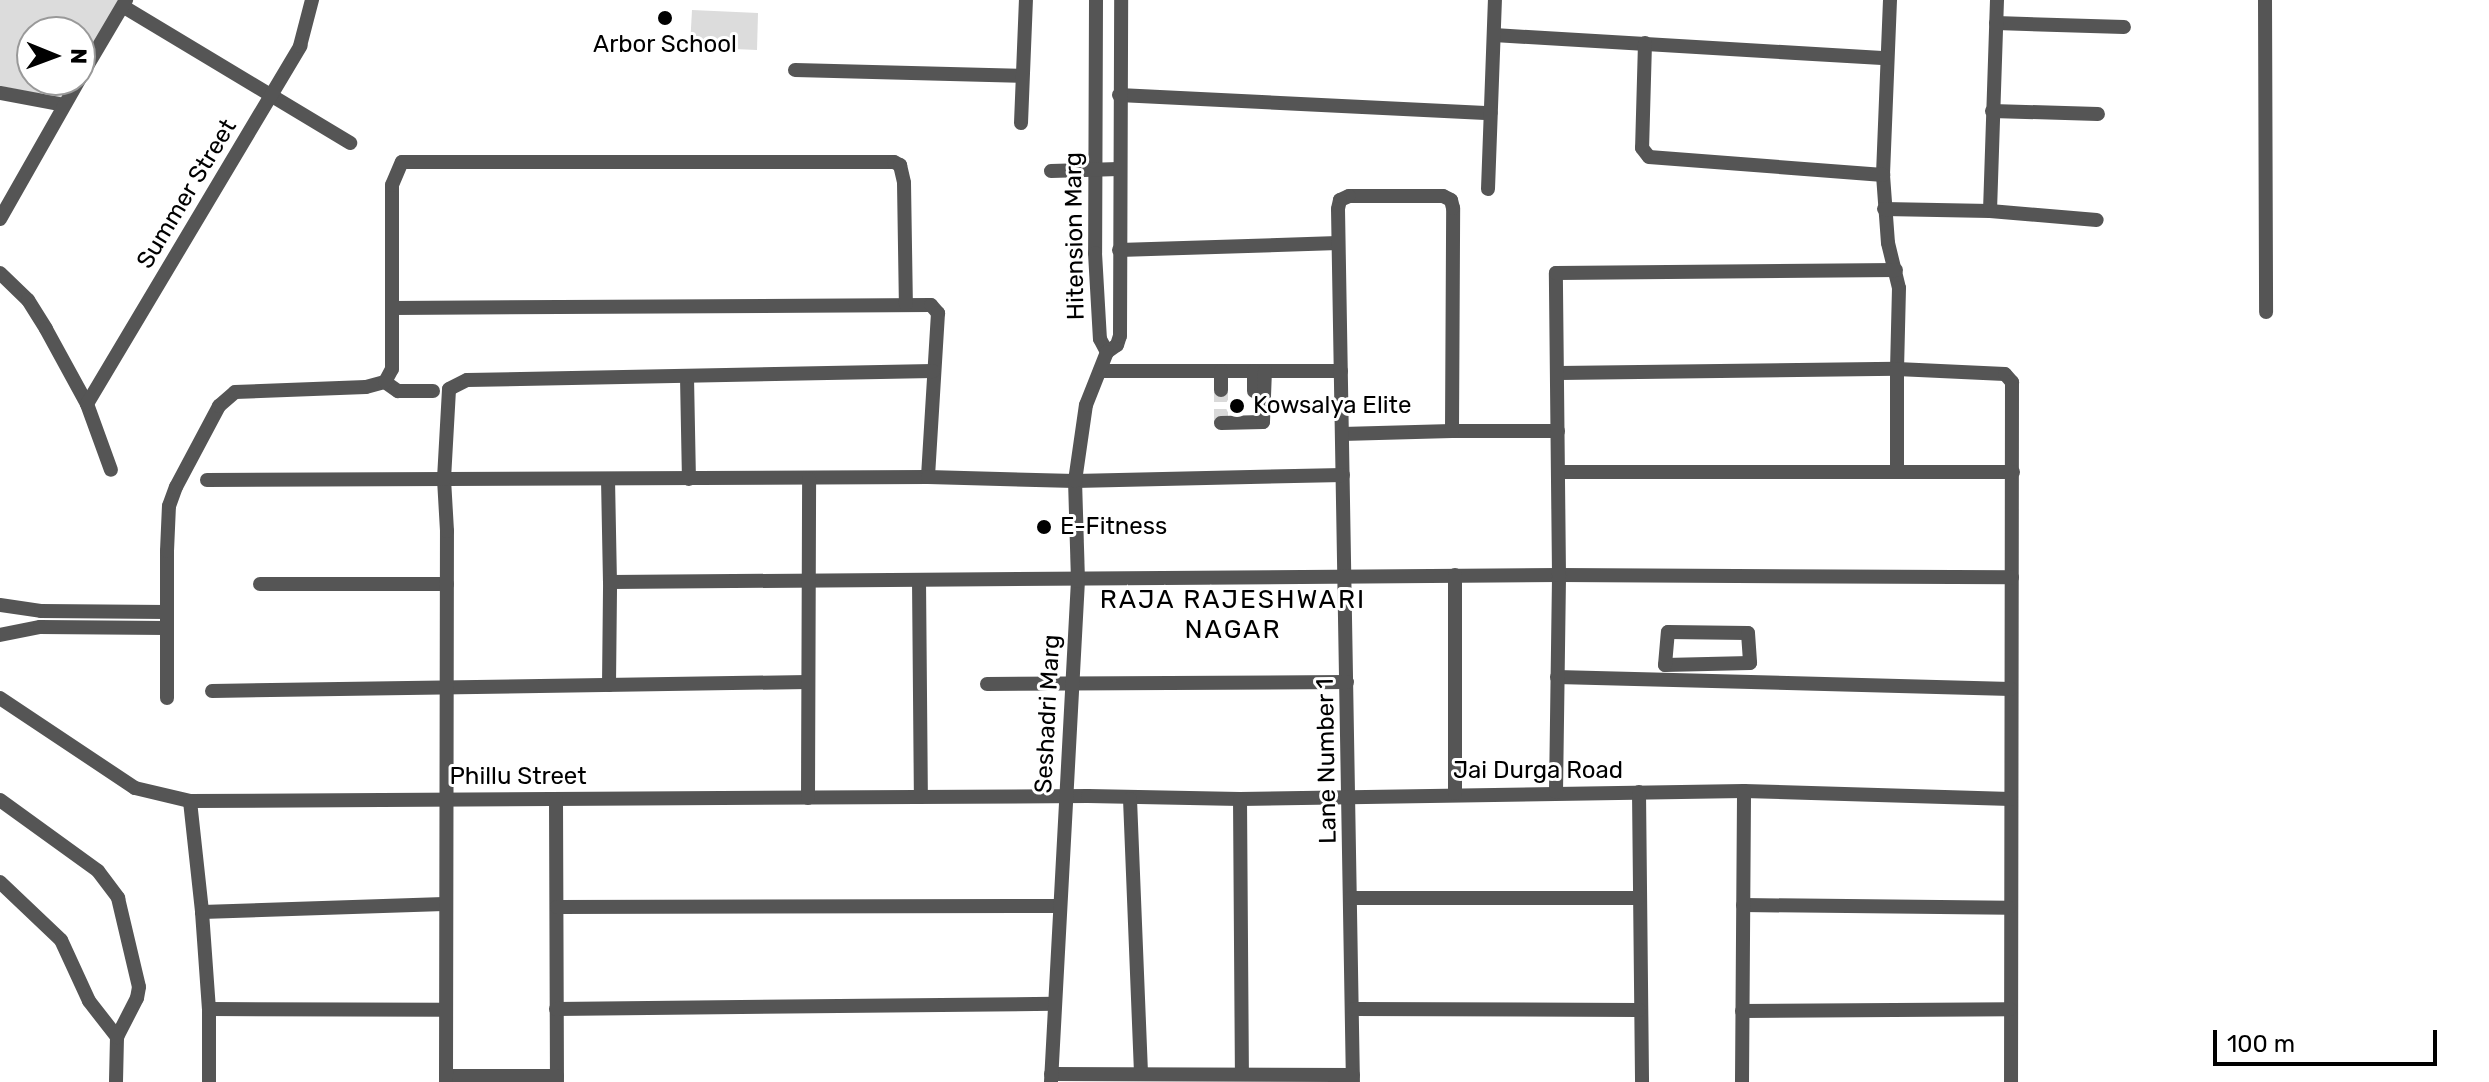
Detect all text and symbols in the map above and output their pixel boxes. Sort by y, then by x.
marker: Arbor School [656,9,674,27]
north arrow [16,16,96,96]
place label: Arbor School [593,31,737,59]
text: N [65,48,92,65]
street label: Summer Street [131,114,243,274]
street label: Hitension Marg [1059,152,1091,320]
place label: Kowsalya Elite [1253,392,1411,420]
marker: Kowsalya Elite [1228,397,1246,415]
place label: E-Fitness [1060,513,1167,541]
marker: E-Fitness [1035,518,1053,536]
district label: RAJA RAJESHWARI NAGAR [1099,584,1367,646]
street label: Seshadri Marg [1029,634,1067,794]
street label: Lane Number 1 [1311,678,1343,844]
street label: Jai Durga Road [1453,757,1623,785]
street label: Phillu Street [449,763,587,791]
scale bar [2217,1014,2441,1064]
text: 100 m [2227,1030,2295,1058]

